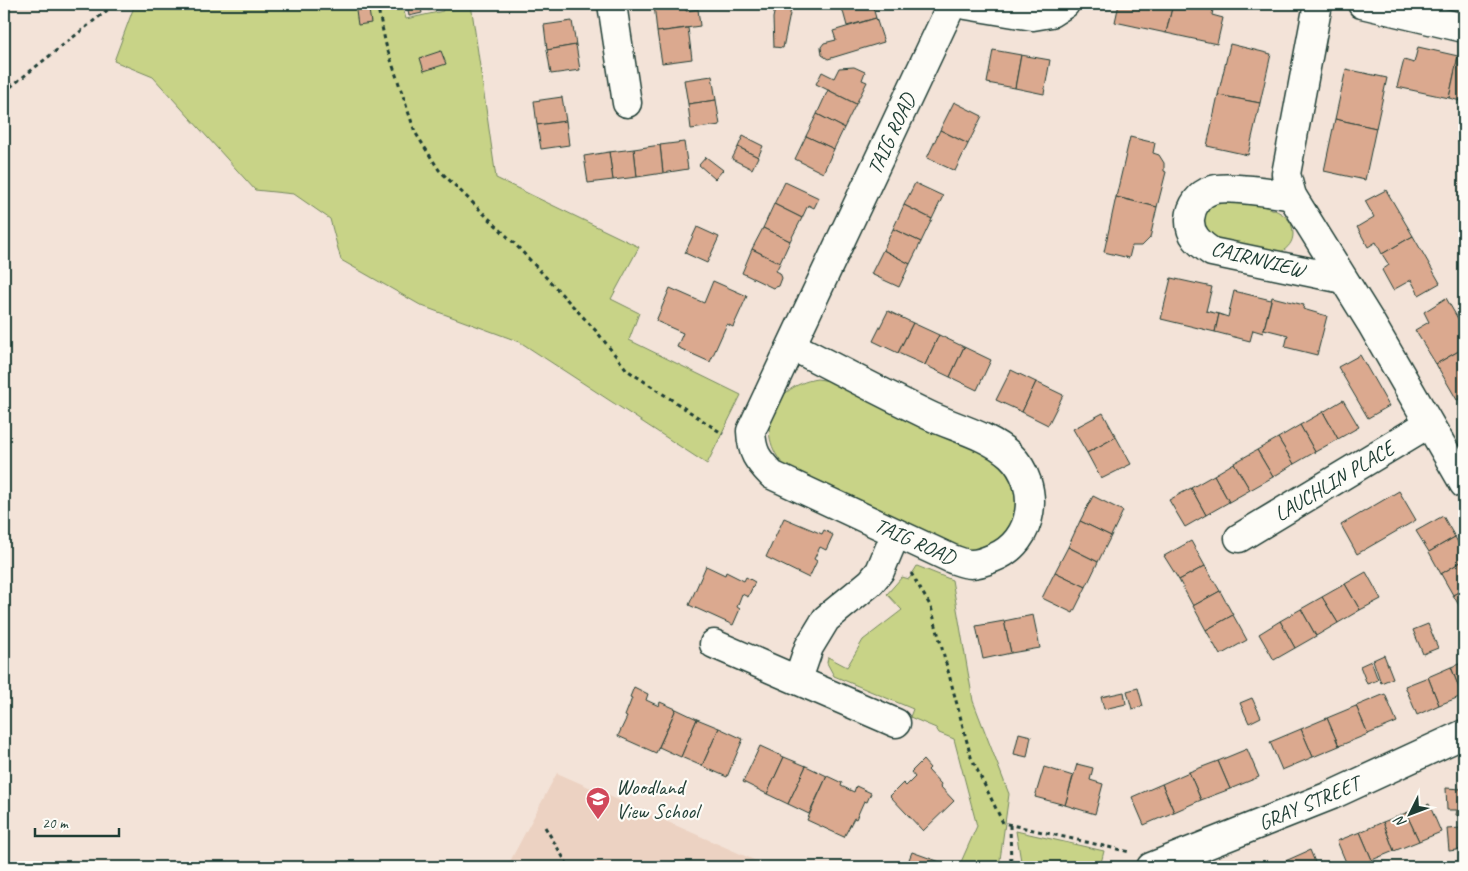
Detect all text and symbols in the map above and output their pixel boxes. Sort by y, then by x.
street label: TAIG ROAD [861,88,922,178]
street label: CAIRNVIEW [1209,235,1309,284]
street label: LAUCHLIN PLACE [1269,434,1401,527]
street label: TAIG ROAD [870,512,961,571]
street label: GRAY STREET [1254,768,1368,836]
place label: Woodland View School [616,774,702,824]
school or university icon: Woodland View School [585,786,611,820]
north arrow [1386,788,1436,838]
scale bar [35,806,119,838]
text: N [1390,812,1410,831]
text: 20 m [42,814,69,833]

